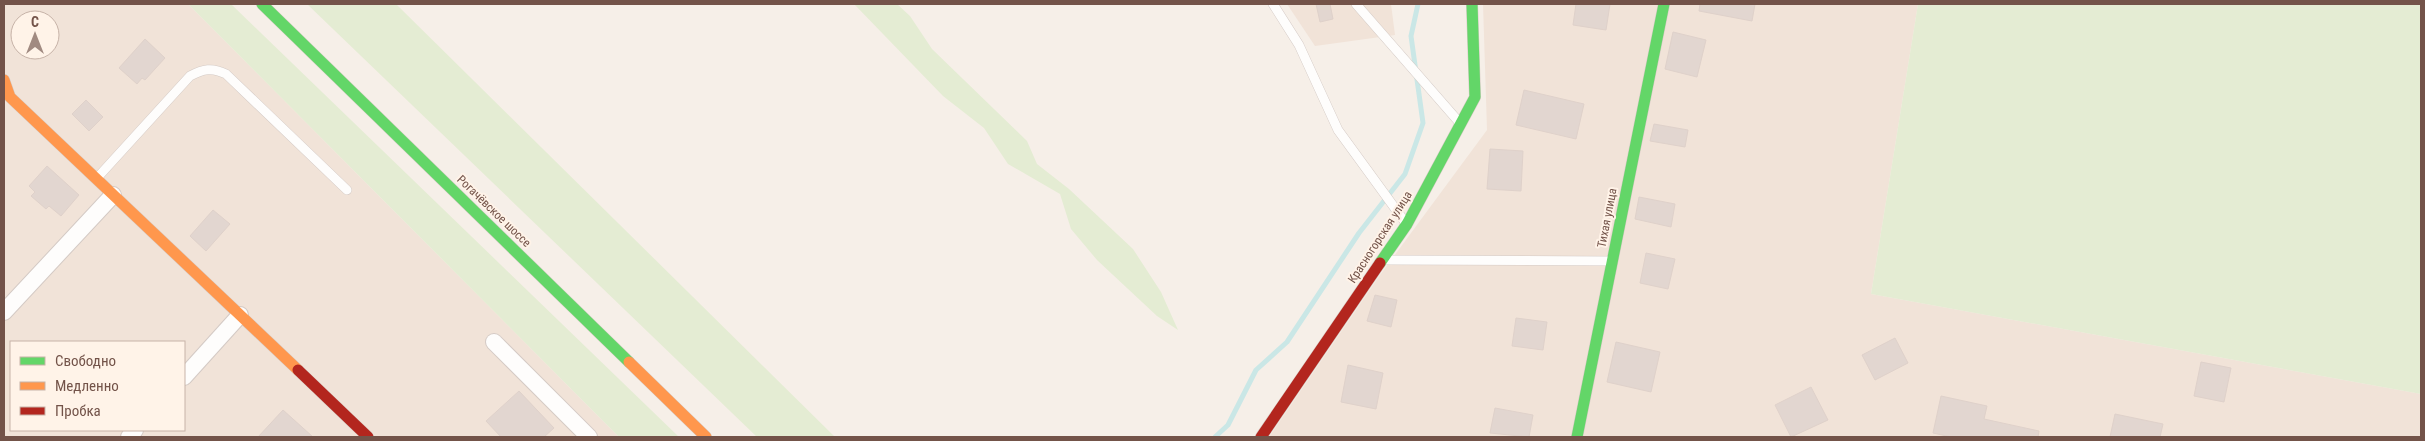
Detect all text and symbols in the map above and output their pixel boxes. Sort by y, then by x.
north arrow [10,10,60,60]
text: С [31,14,39,30]
street label: Рогачёвское шоссе [454,172,534,250]
street label: Тихая улица [1594,187,1620,249]
street label: Красногорская улица [1345,188,1415,286]
legend [10,341,185,431]
text: Свободно [55,352,116,370]
text: Медленно [55,377,119,395]
text: Пробка [55,402,101,420]

